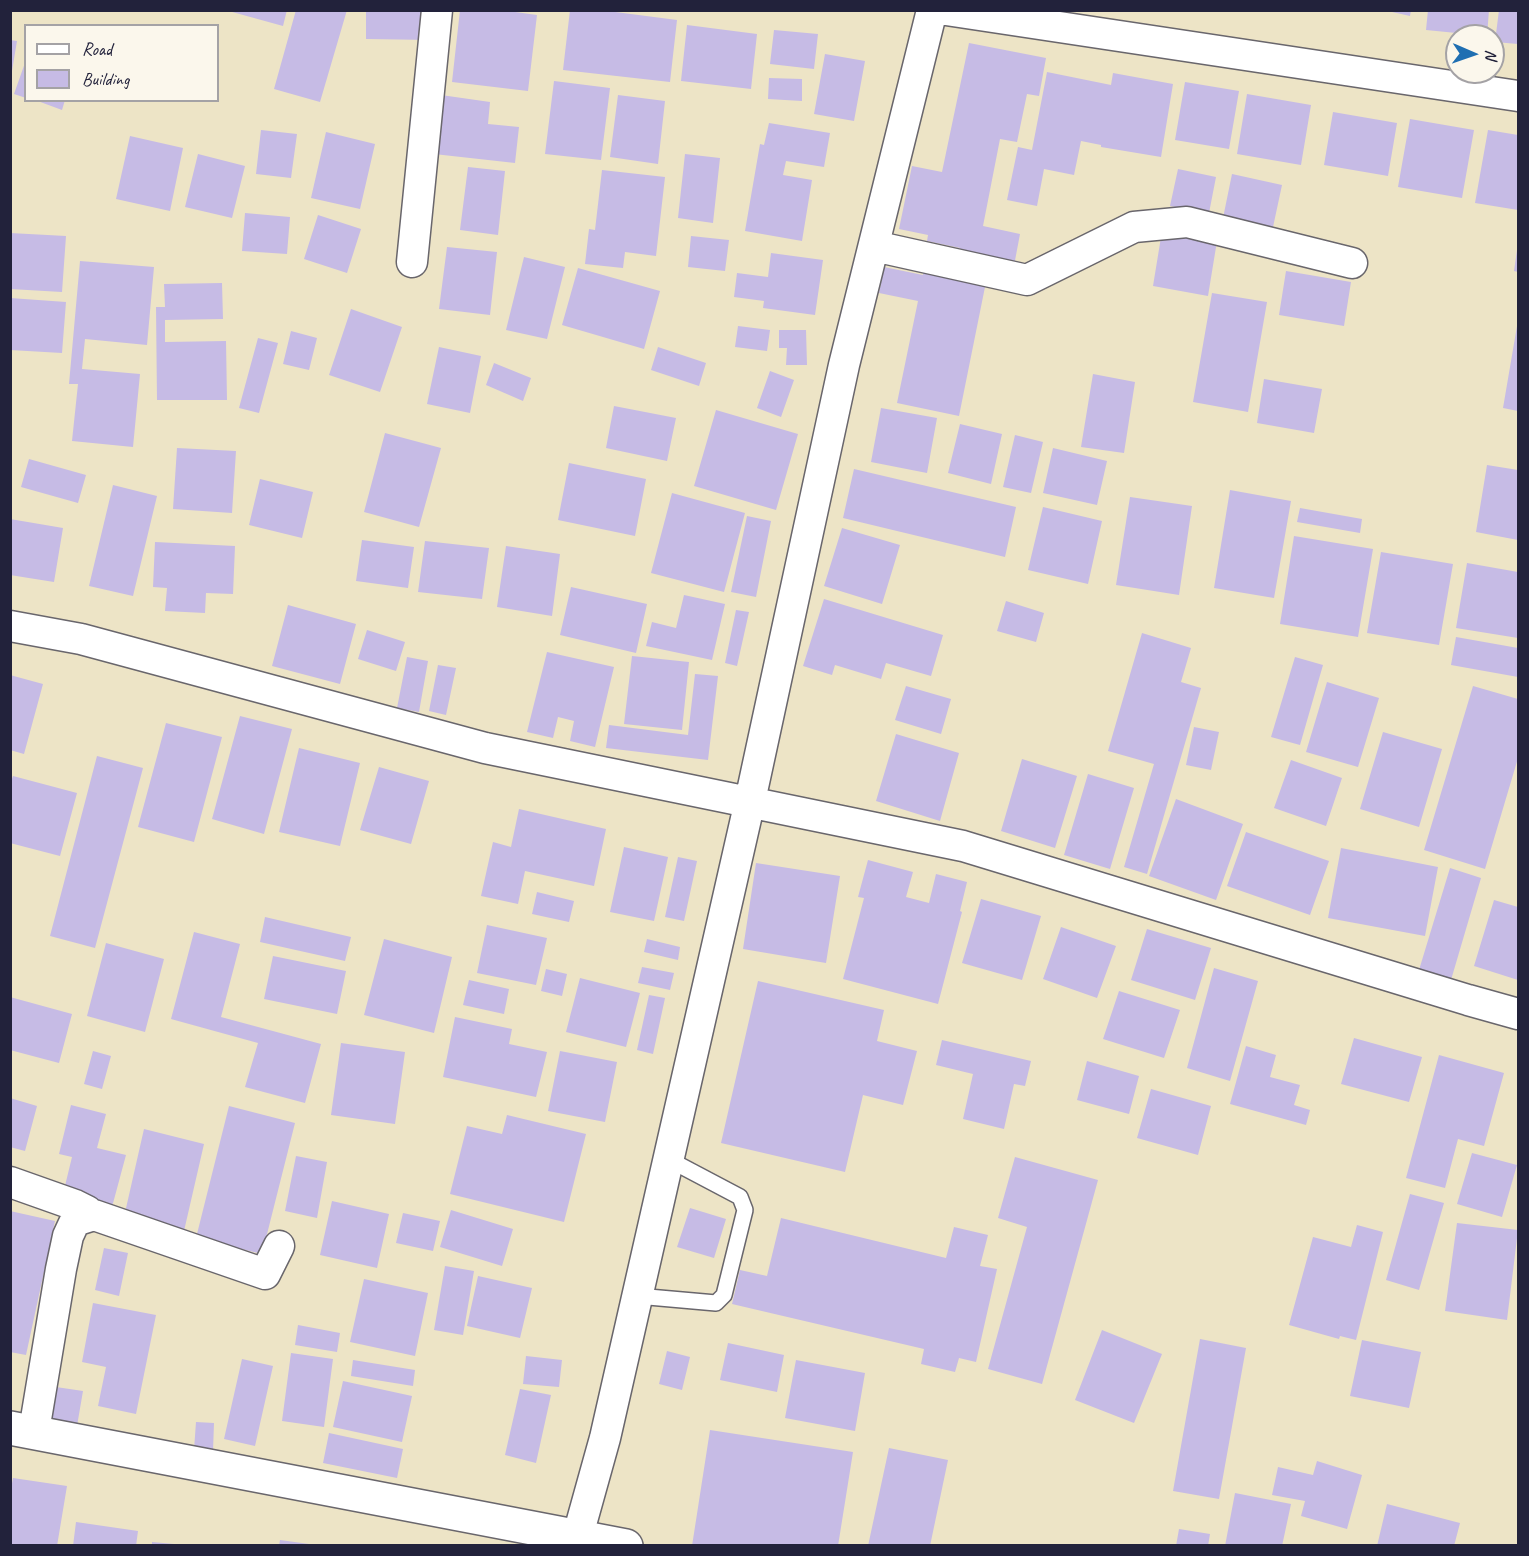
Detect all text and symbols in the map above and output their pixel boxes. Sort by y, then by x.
legend [24,24,219,102]
north arrow [1445,24,1505,84]
text: Road [82,38,112,60]
text: N [1481,49,1501,60]
text: Building [82,68,129,90]

